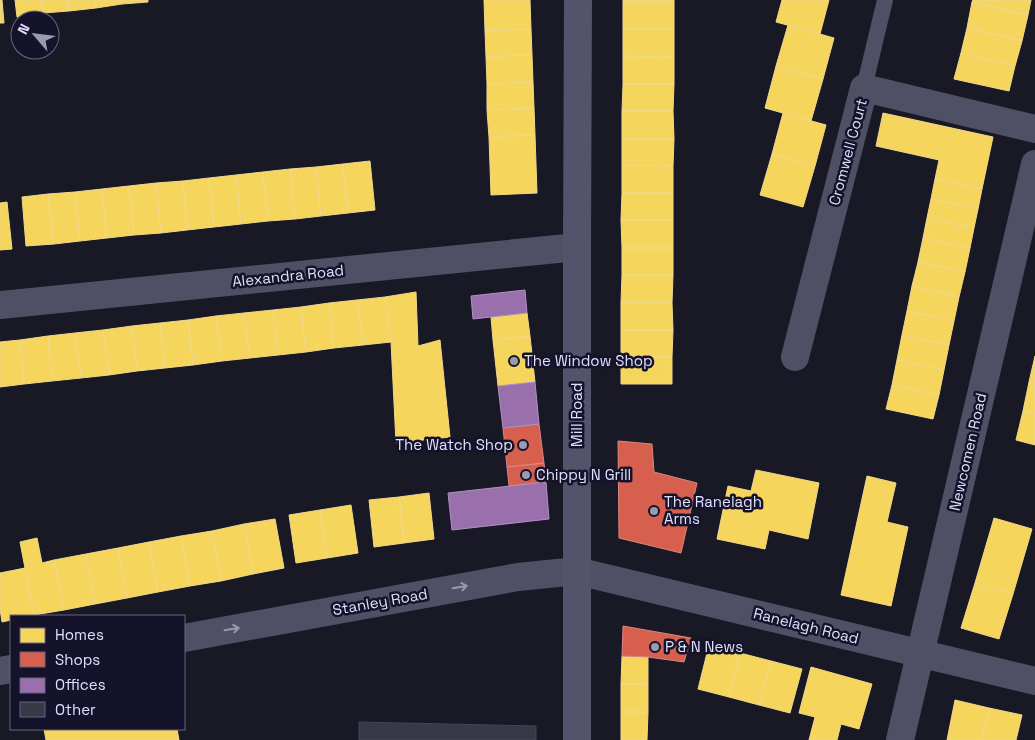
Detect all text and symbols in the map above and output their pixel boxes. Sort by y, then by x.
north arrow [10,10,60,60]
text: N [13,21,34,37]
street label: Cromwell Court [824,96,871,207]
street label: Alexandra Road [231,260,345,291]
place label: The Window Shop [524,351,653,370]
marker: The Window Shop [508,355,520,367]
street label: Mill Road [567,383,586,447]
street label: Newcomen Road [945,391,990,513]
place label: The Watch Shop [395,435,513,454]
marker: The Watch Shop [517,439,529,451]
place label: Chippy N Grill [536,465,631,484]
marker: Chippy N Grill [520,469,532,481]
place label: The Ranelagh Arms [664,492,762,528]
marker: The Ranelagh Arms [648,505,660,517]
one-way arrow [452,582,468,592]
street label: Stanley Road [331,584,429,619]
street label: Ranelagh Road [752,603,861,648]
legend [10,615,185,730]
one-way arrow [223,624,239,633]
text: Homes [55,625,104,644]
place label: P & N News [665,637,743,656]
marker: P & N News [649,641,661,653]
text: Shops [55,650,100,669]
text: Offices [55,675,106,694]
text: Other [55,700,96,719]

